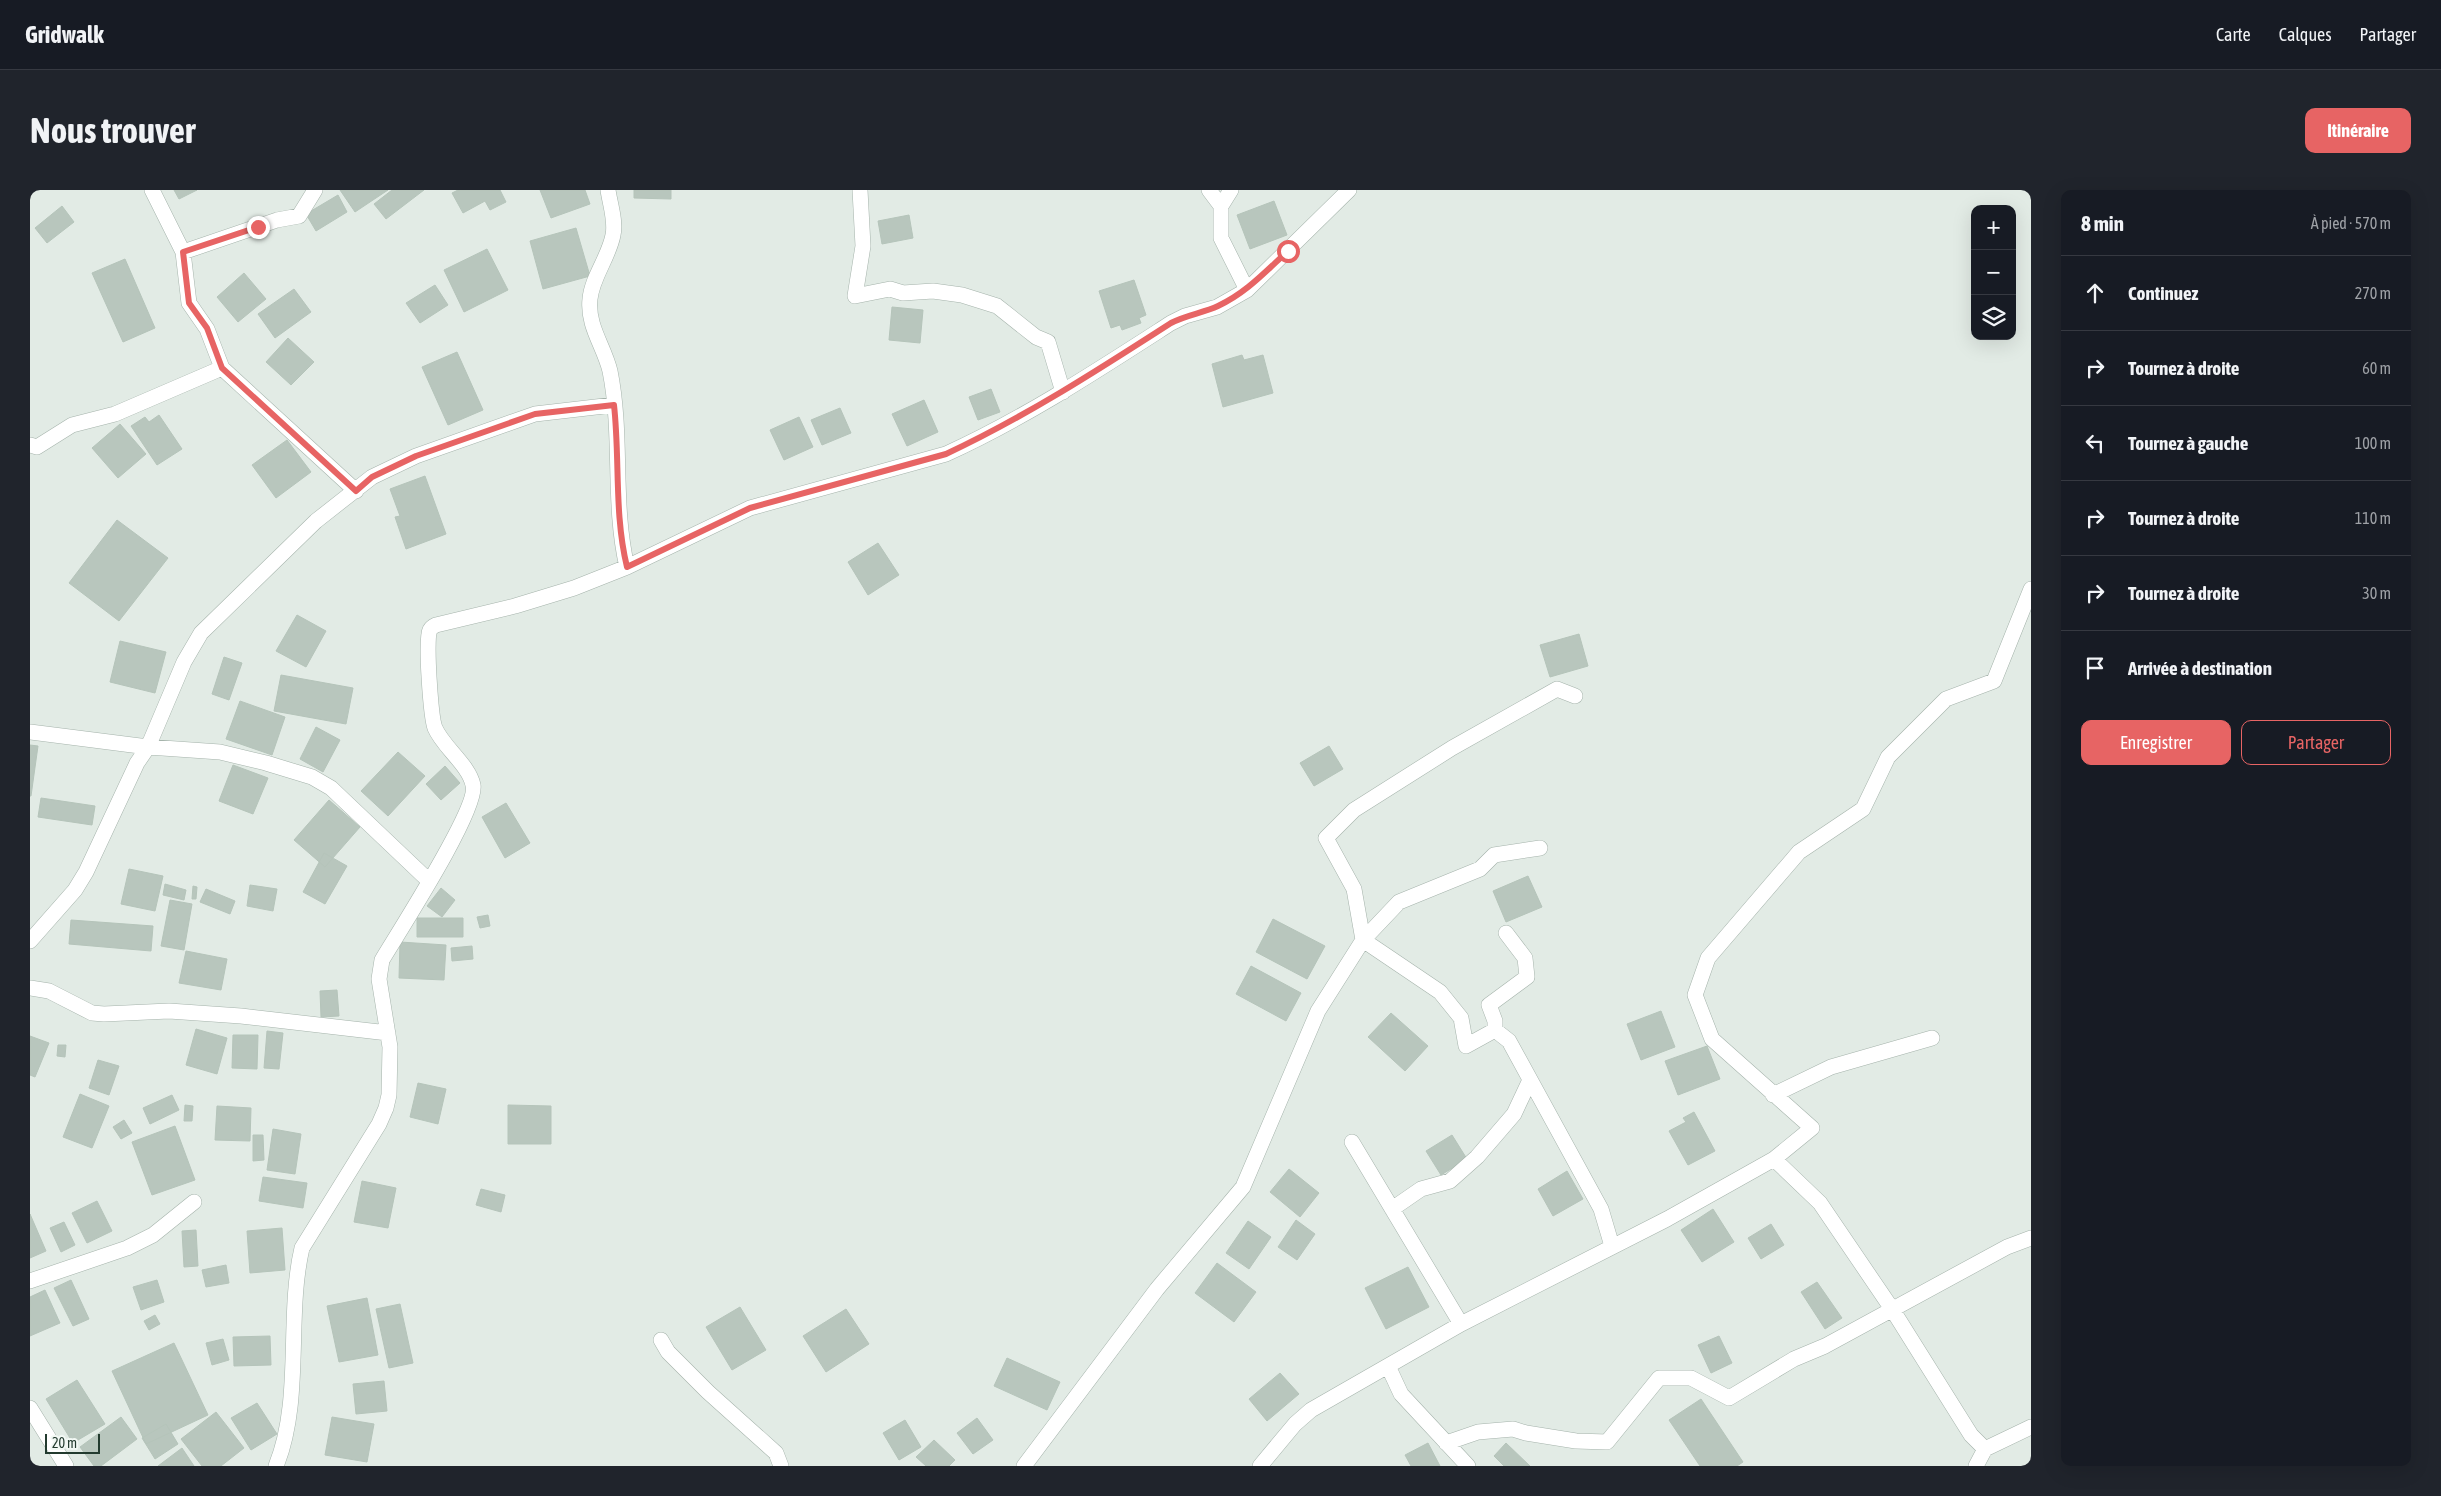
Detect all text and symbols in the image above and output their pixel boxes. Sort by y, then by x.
text: Gridwalk [25,21,104,48]
text: Carte [2216,24,2251,45]
text: Calques [2279,24,2332,45]
text: Partager [2360,24,2416,45]
button: Itinéraire [2305,108,2411,153]
text: Nous trouver [30,110,195,150]
map controls [1971,205,2016,340]
button: + [1971,205,2016,250]
text: 8 min [2081,211,2124,235]
text: À pied · 570 m [2311,214,2391,232]
route end [247,216,270,239]
route start [1277,240,1300,263]
button: − [1971,250,2016,295]
icon: ahead [2081,279,2109,307]
text: Continuez [2128,282,2198,304]
text: 270 m [2355,284,2391,302]
button: layers [1971,295,2016,340]
icon: right [2081,354,2109,382]
text: Tournez à droite [2128,357,2239,379]
text: 60 m [2362,359,2391,377]
icon: left [2081,429,2109,457]
text: Tournez à gauche [2128,432,2248,454]
text: 100 m [2355,434,2391,452]
icon: right [2081,504,2109,532]
text: Tournez à droite [2128,507,2239,529]
text: 110 m [2355,509,2391,527]
icon: right [2081,579,2109,607]
text: Tournez à droite [2128,582,2239,604]
text: 30 m [2362,584,2391,602]
icon: arrive [2081,654,2109,682]
text: Arrivée à destination [2128,657,2272,679]
button: Enregistrer [2081,720,2231,765]
button: Partager [2241,720,2391,765]
scale bar [45,1431,100,1454]
text: 20 m [52,1435,77,1451]

